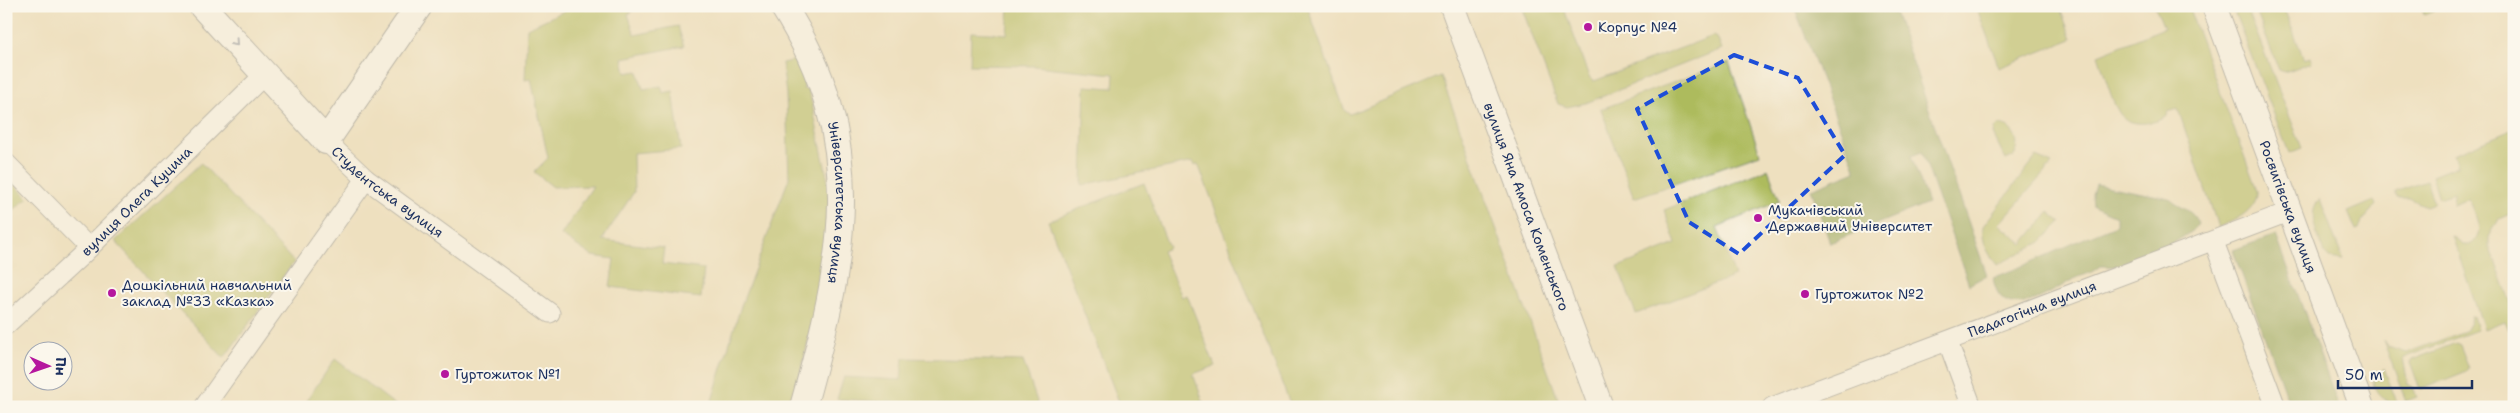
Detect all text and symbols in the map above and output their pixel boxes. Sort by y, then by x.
place label: Корпус №4 [1598,18,1677,36]
marker: Корпус №4 [1582,21,1594,33]
one-way arrow [229,37,238,46]
street label: вулиця Яна Амоса Коменського [1480,100,1573,313]
street label: Університетська вулиця [824,120,850,285]
street label: Росвигівська вулиця [2255,138,2321,276]
street label: вулиця Олега Куцина [77,142,196,260]
street label: Студентська вулиця [328,142,447,241]
place label: Мукачівський Державний Університет [1768,201,1933,235]
marker: Мукачівський Державний Університет [1752,212,1764,224]
place label: Дошкільний навчальний заклад №33 «Казка» [122,276,292,310]
street label: Педагогічна вулиця [1965,276,2099,341]
place label: Гуртожиток №2 [1815,285,1924,303]
marker: Дошкільний навчальний заклад №33 «Казка» [106,287,118,299]
marker: Гуртожиток №2 [1799,288,1811,300]
north arrow [22,340,72,390]
text: Пн [52,357,70,376]
scale bar [2338,358,2471,390]
place label: Гуртожиток №1 [455,365,560,383]
text: 50 m [2345,365,2383,385]
marker: Гуртожиток №1 [439,368,451,380]

